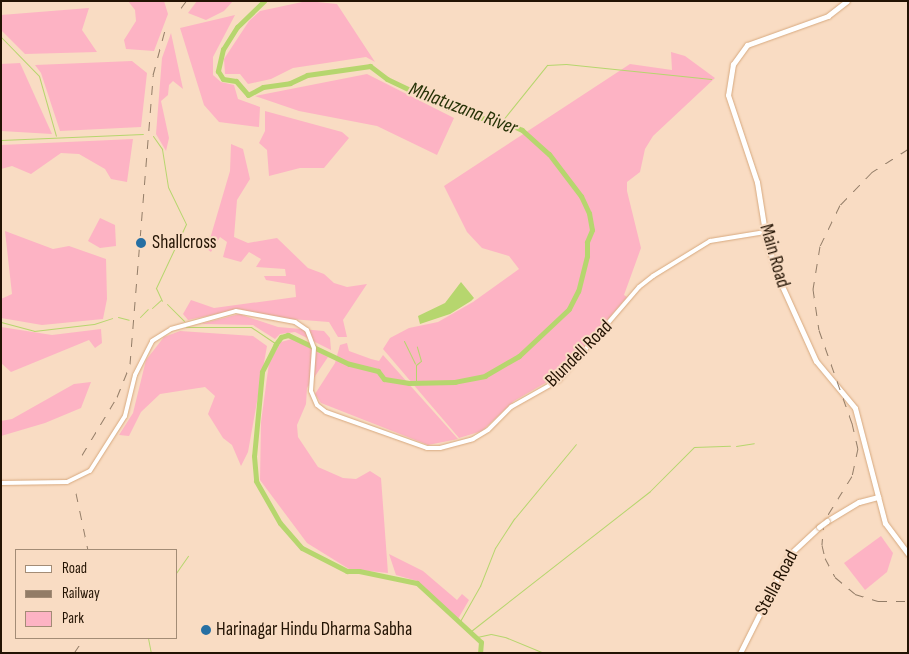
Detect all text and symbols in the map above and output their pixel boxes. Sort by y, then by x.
water label: Mhlatuzana River [406,77,520,141]
street label: Main Road [754,222,794,290]
place label: Shallcross [152,232,217,254]
marker: Shallcross [134,236,148,250]
street label: Blundell Road [541,316,617,392]
street label: Stella Road [750,547,804,619]
legend [15,549,178,639]
text: Road [62,559,87,578]
text: Railway [62,584,100,603]
text: Park [62,609,84,628]
place label: Harinagar Hindu Dharma Sabha [216,619,412,641]
marker: Harinagar Hindu Dharma Sabha [200,624,212,636]

